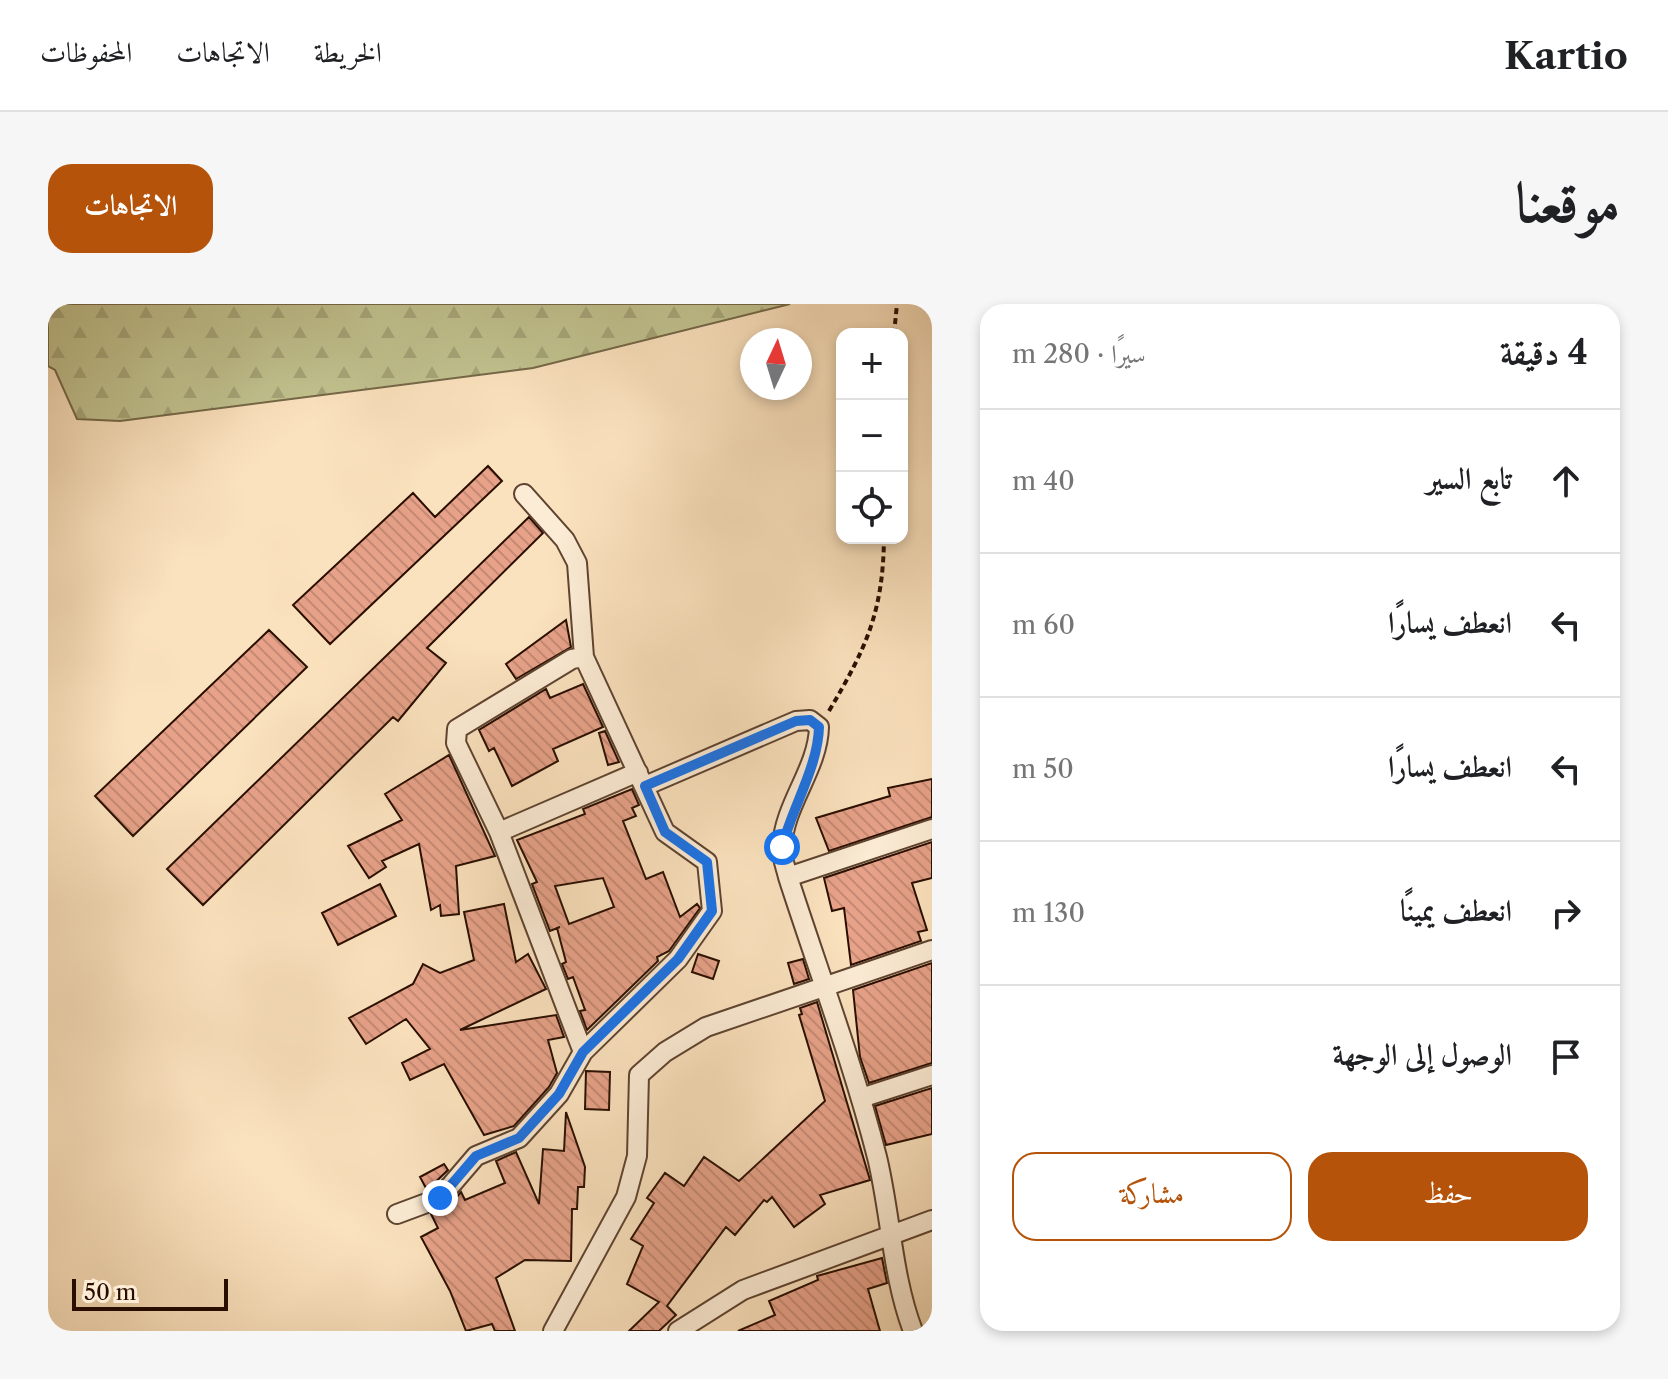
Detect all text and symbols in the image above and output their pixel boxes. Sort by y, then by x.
text: Kartio [1504,32,1628,79]
text: المحفوظات [40,35,132,69]
text: الاتجاهات [176,35,270,69]
text: الخريطة [314,35,382,69]
button: الاتجاهات [48,164,213,253]
text: موقعنا [1515,168,1620,237]
north arrow [740,328,812,400]
map controls [836,328,908,544]
button: + [836,328,908,400]
text: 4 دقيقة [1500,331,1588,373]
text: سيرًا · 280 m [1012,338,1146,370]
button: − [836,400,908,472]
icon: ahead [1544,459,1588,503]
text: تابع السير [1426,460,1512,497]
text: 40 m [1012,465,1075,497]
button: locate [836,472,908,544]
icon: left [1544,603,1588,647]
text: انعطف يسارًا [1388,604,1512,641]
text: 60 m [1012,609,1075,641]
icon: left [1544,747,1588,791]
text: انعطف يسارًا [1388,748,1512,785]
text: 50 m [1012,753,1074,785]
route start [764,829,800,865]
icon: right [1544,891,1588,935]
text: انعطف يمينًا [1400,892,1512,929]
text: 130 m [1012,897,1085,929]
icon: arrive [1544,1035,1588,1079]
text: الوصول إلى الوجهة [1333,1036,1512,1073]
button: مشاركة [1012,1152,1292,1241]
button: حفظ [1308,1152,1588,1241]
route end [422,1180,458,1216]
scale bar [72,1275,228,1311]
text: 50 m [84,1279,136,1306]

